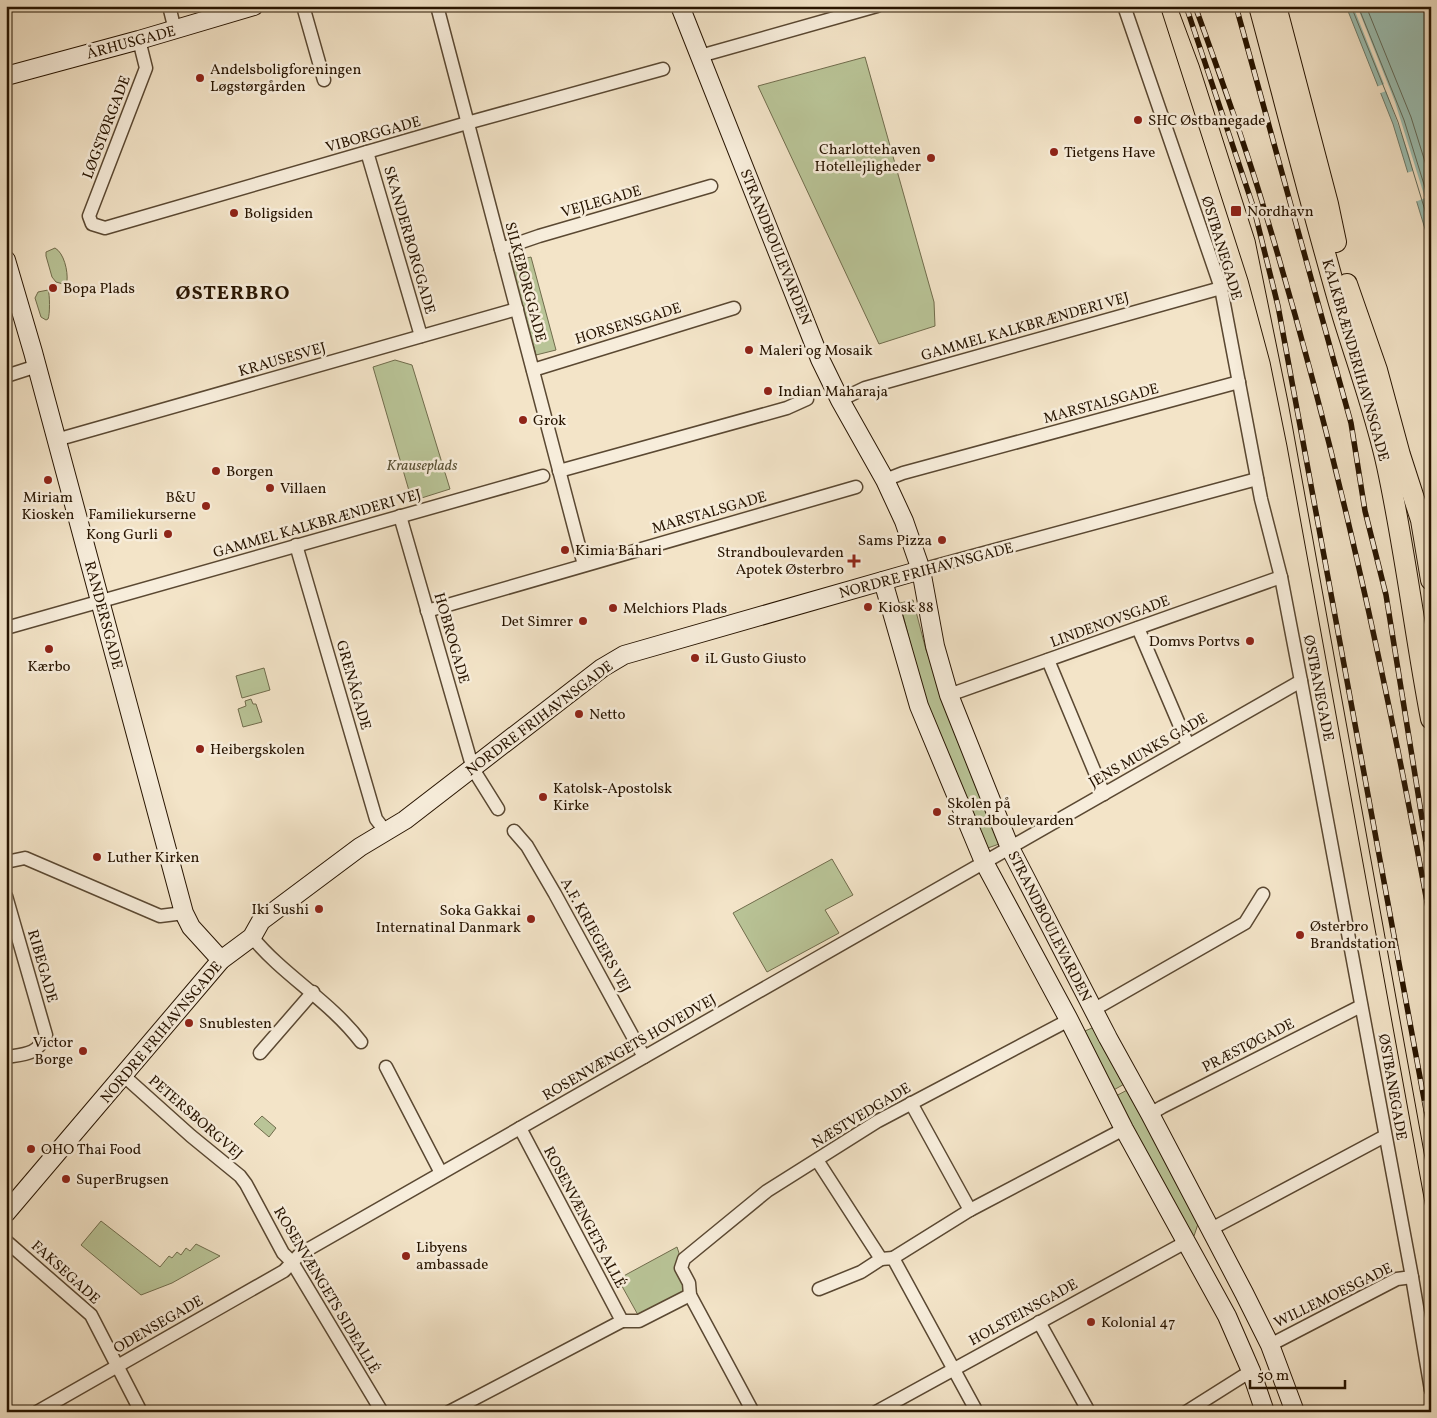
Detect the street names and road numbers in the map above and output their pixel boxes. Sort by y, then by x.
street label: ÅRHUSGADE [84,21,178,65]
street label: LØGSTØRGADE [78,73,137,182]
street label: VIBORGGADE [323,112,423,159]
street label: SKANDERBORGGADE [377,164,440,317]
street label: STRANDBOULEVARDEN [734,166,816,329]
street label: VEJLEGADE [559,181,644,224]
street label: ØSTBANEGADE [1195,194,1246,303]
street label: SILKEBORGGADE [498,220,551,345]
street label: KALKBRÆNDERIHAVNSGADE [1316,257,1394,464]
street label: GAMMEL KALKBRÆNDERI VEJ [919,288,1132,367]
street label: HORSENSGADE [573,298,684,351]
street label: KRAUSESVEJ [236,338,329,383]
street label: MARSTALSGADE [1041,379,1161,430]
street label: GAMMEL KALKBRÆNDERI VEJ [211,485,424,564]
street label: MARSTALSGADE [650,487,769,540]
street label: NORDRE FRIHAVNSGADE [837,538,1016,605]
street label: RANDERSGADE [78,559,127,672]
street label: HOBROGADE [428,590,474,686]
street label: LINDENOVSGADE [1048,591,1173,654]
street label: ØSTBANEGADE [1297,633,1338,743]
street label: GRENÅGADE [330,638,375,733]
street label: NORDRE FRIHAVNSGADE [462,657,618,782]
street label: JENS MUNKS GADE [1085,709,1212,794]
street label: STRANDBOULEVARDEN [1001,848,1096,1006]
street label: A.F. KRIEGERS VEJ [554,875,635,997]
street label: RIBEGADE [21,927,62,1005]
street label: NORDRE FRIHAVNSGADE [96,957,228,1109]
street label: ROSENVÆNGETS HOVEDVEJ [539,990,721,1107]
street label: PRÆSTØGADE [1199,1014,1298,1079]
street label: ØSTBANEGADE [1372,1032,1411,1142]
street label: PETERSBORGVEJ [143,1071,247,1165]
street label: NÆSTVEDGADE [808,1078,915,1154]
street label: ROSENVÆNGETS ALLÉ [537,1143,630,1292]
street label: ROSENVÆNGETS SIDEALLÉ [267,1203,384,1378]
street label: FAKSEGADE [26,1236,104,1310]
street label: WILLEMOESGADE [1271,1259,1396,1334]
street label: HOLSTEINSGADE [965,1275,1082,1352]
street label: ODENSEGADE [110,1291,207,1359]

